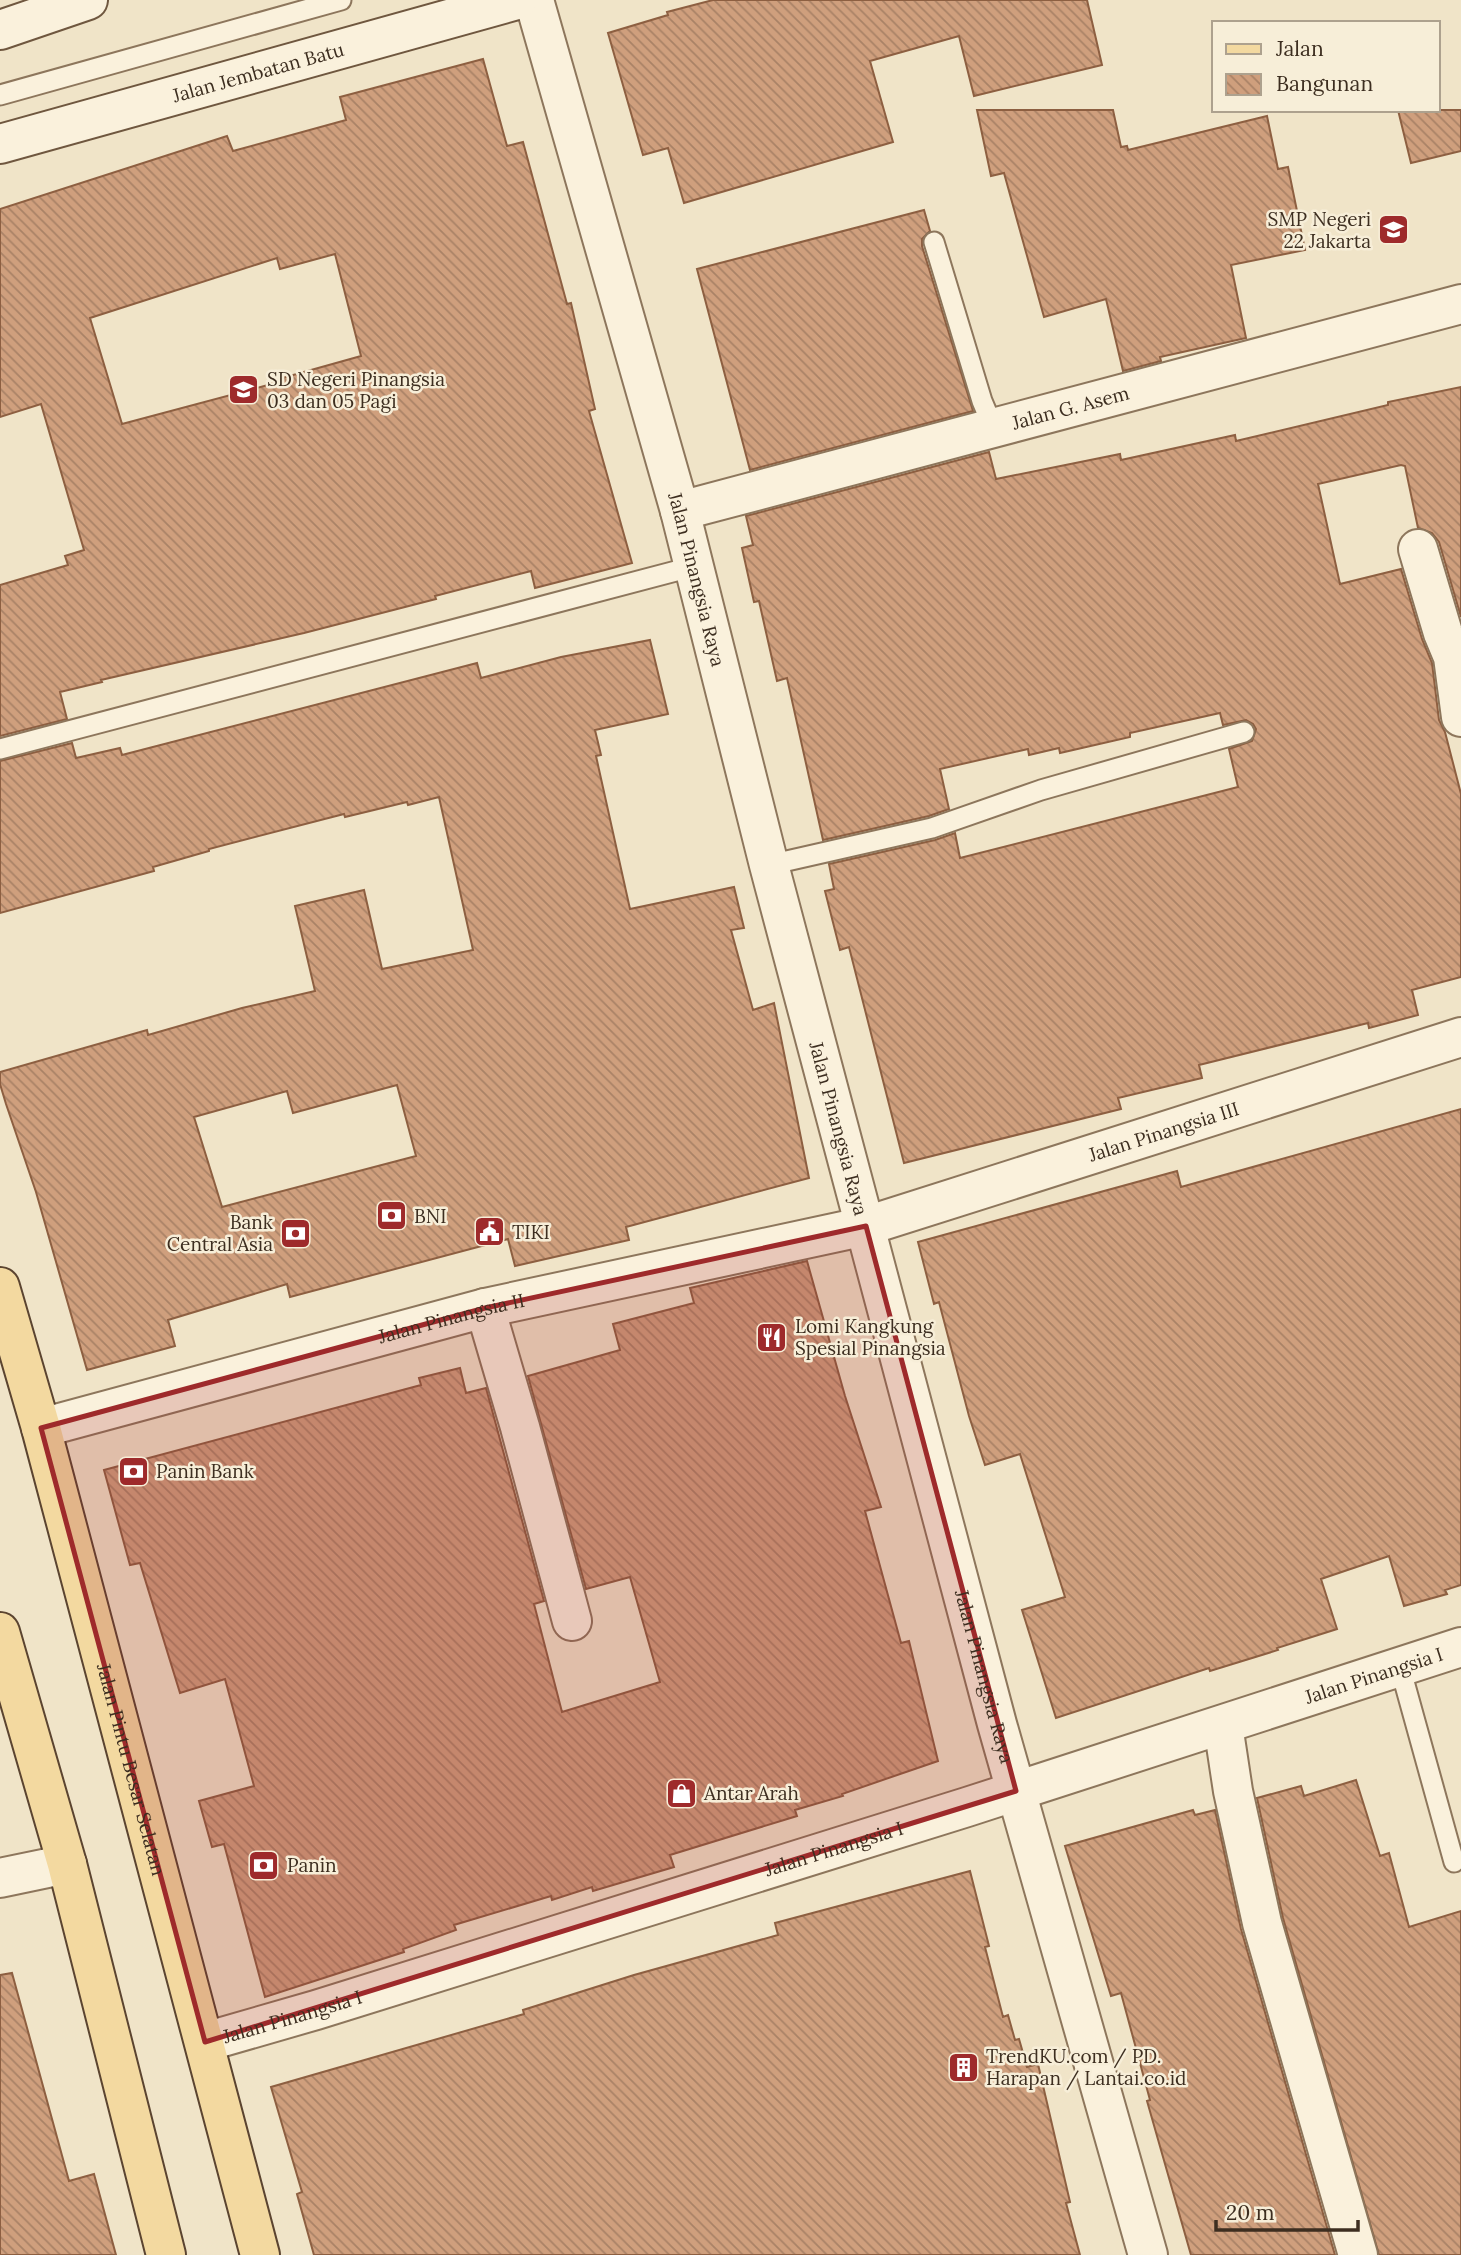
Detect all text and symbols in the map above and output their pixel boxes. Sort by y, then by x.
legend [1212,21,1440,112]
text: Jalan [1275,35,1324,62]
street label: Jalan Jembatan Batu [169,37,347,108]
text: Bangunan [1276,70,1373,97]
place label: SMP Negeri 22 Jakarta [1267,207,1371,253]
school or university icon: SMP Negeri 22 Jakarta [1377,213,1411,247]
place label: SD Negeri Pinangsia 03 dan 05 Pagi [267,367,445,413]
school or university icon: SD Negeri Pinangsia 03 dan 05 Pagi [227,373,261,407]
street label: Jalan G. Asem [1008,381,1132,435]
street label: Jalan Pinangsia Raya [663,489,731,669]
street label: Jalan Pinangsia Raya [804,1038,874,1218]
street label: Jalan Pinangsia III [1085,1096,1242,1167]
bank icon: BNI [374,1199,408,1233]
place label: BNI [414,1204,447,1228]
place label: Bank Central Asia [167,1210,274,1256]
public building icon: TIKI [472,1215,506,1249]
bank icon: Bank Central Asia [279,1216,313,1250]
place label: TIKI [512,1220,550,1244]
street label: Jalan Pinangsia II [375,1288,527,1349]
place label: Lomi Kangkung Spesial Pinangsia [795,1314,946,1360]
restaurant icon: Lomi Kangkung Spesial Pinangsia [755,1320,789,1354]
bank icon: Panin Bank [116,1454,150,1488]
place label: Panin Bank [156,1459,255,1483]
street label: Jalan Pinangsia Raya [950,1586,1020,1766]
street label: Jalan Pinangsia I [1301,1642,1446,1709]
street label: Jalan Pintu Besar Selatan [92,1660,171,1878]
shop icon: Antar Arah [664,1776,698,1810]
place label: Antar Arah [703,1781,799,1805]
street label: Jalan Pinangsia I [761,1816,906,1882]
bank icon: Panin [247,1848,281,1882]
place label: Panin [287,1853,337,1877]
street label: Jalan Pinangsia I [219,1984,365,2049]
place label: TrendKU.com / PD. Harapan / Lantai.co.id [986,2044,1186,2091]
building icon: TrendKU.com / PD. Harapan / Lantai.co.id [946,2050,980,2084]
scale bar [1216,2188,1358,2232]
text: 20 m [1226,2199,1275,2226]

